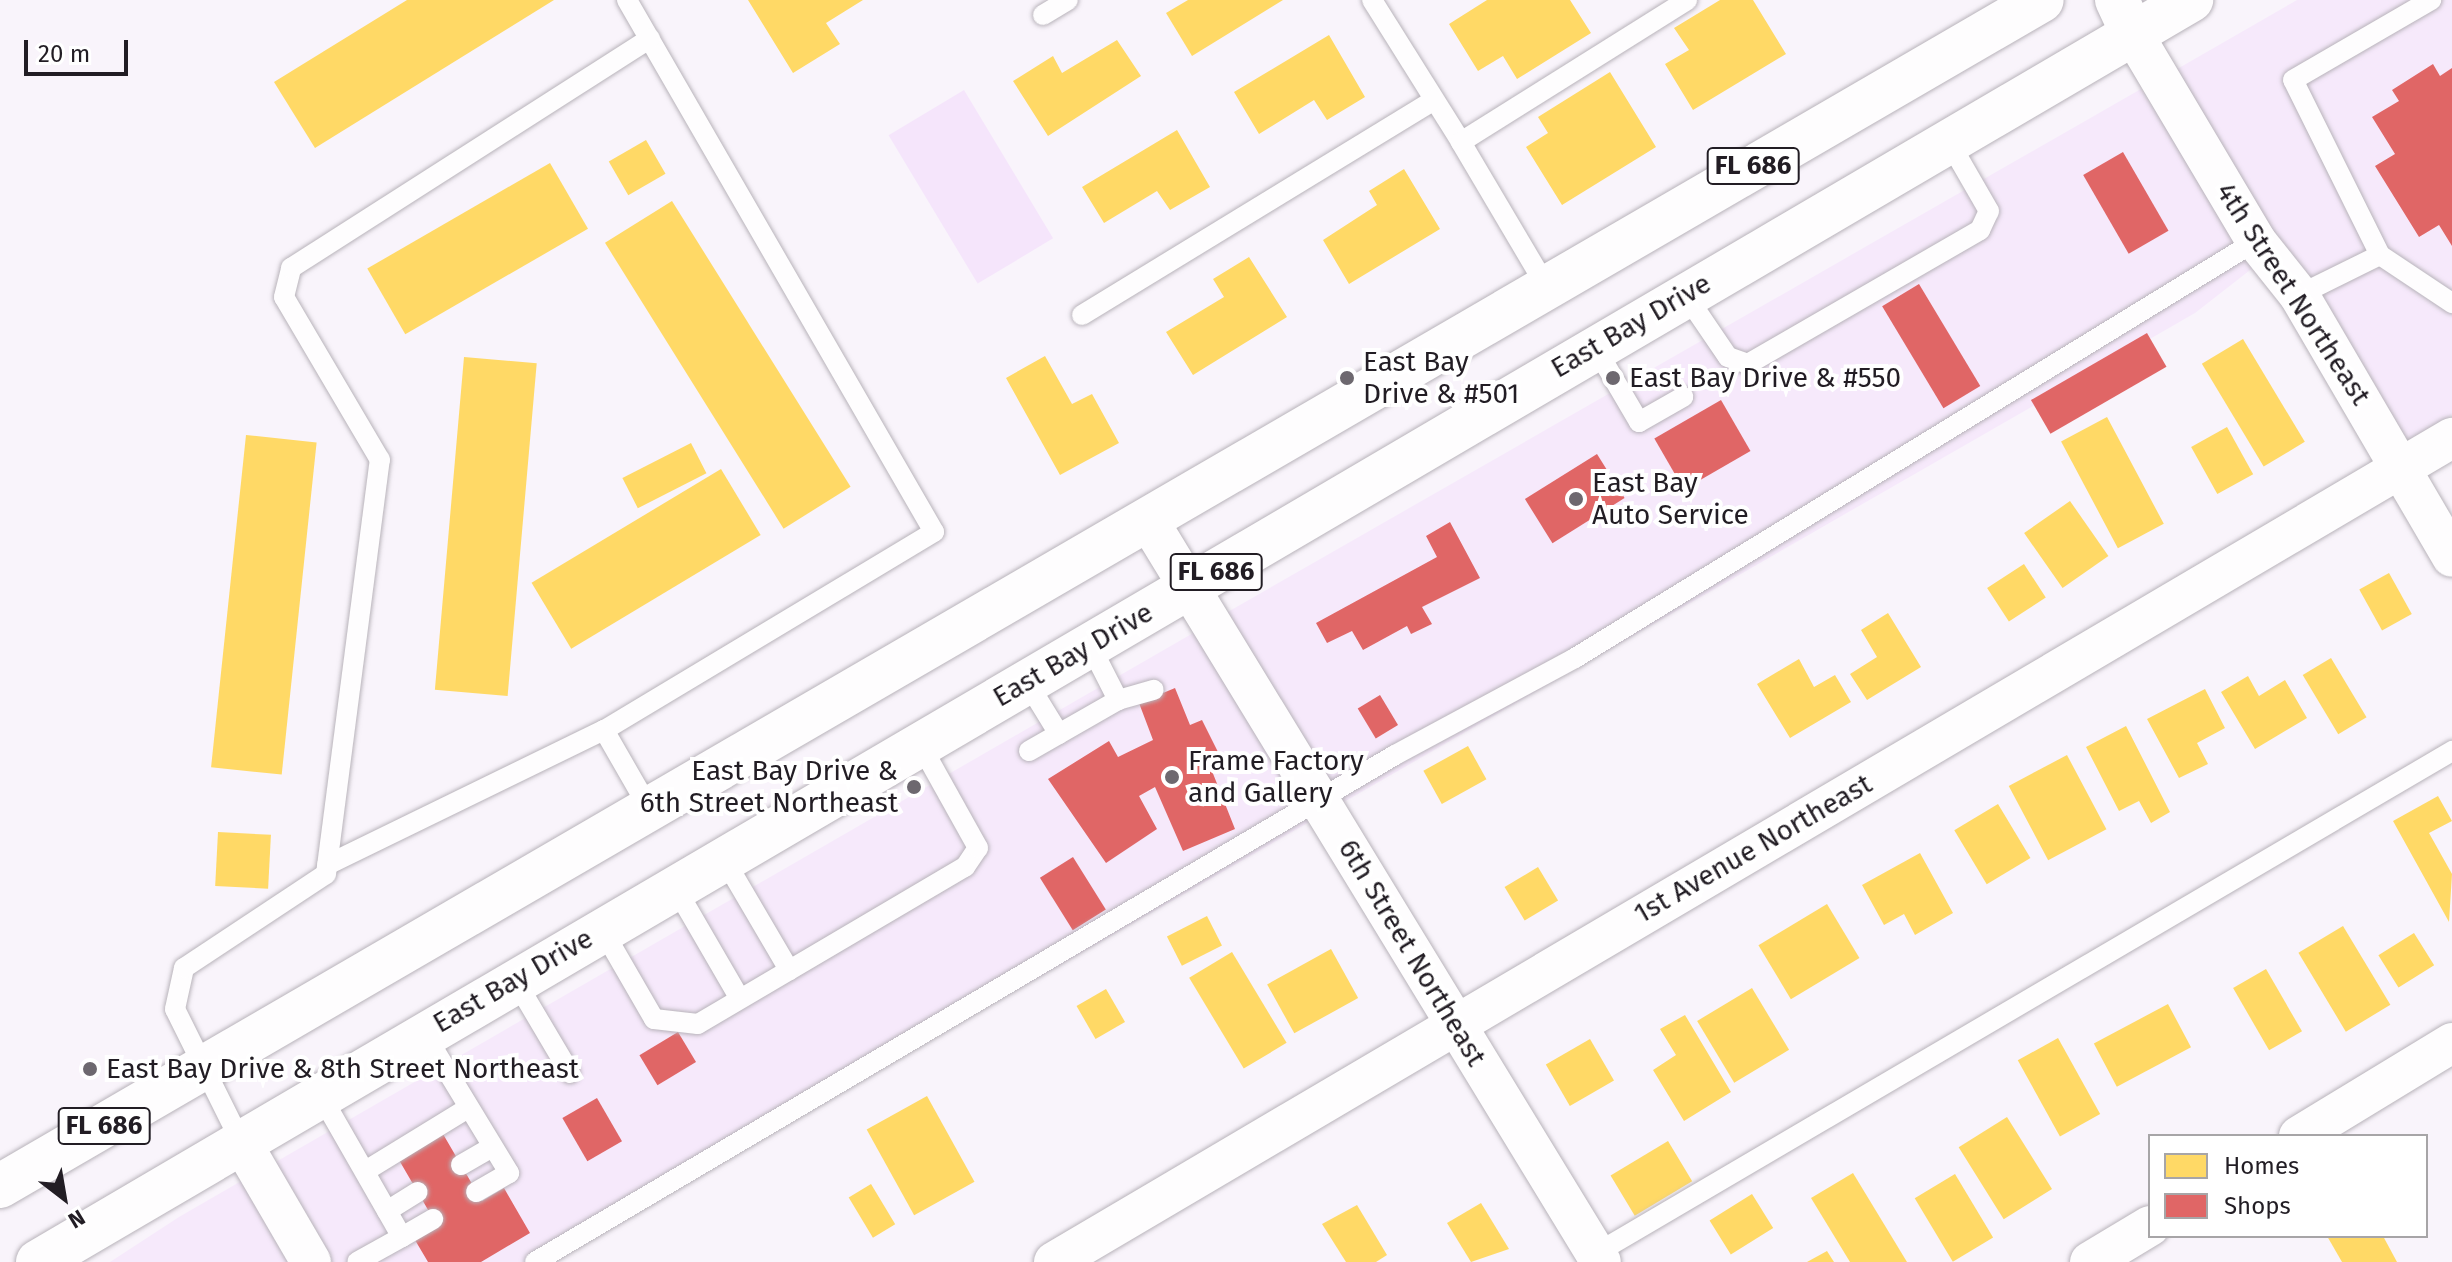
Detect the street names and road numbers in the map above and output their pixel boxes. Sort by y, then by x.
road number: FL 686 [1705,144,1801,188]
street label: 4th Street Northeast [2209,177,2377,411]
street label: East Bay Drive [1545,267,1717,385]
road number: FL 686 [1168,550,1264,594]
street label: East Bay Drive [987,596,1159,714]
street label: 1st Avenue Northeast [1628,767,1878,931]
street label: 6th Street Northeast [1331,834,1493,1072]
street label: East Bay Drive [427,922,599,1040]
road number: FL 686 [56,1104,152,1148]

